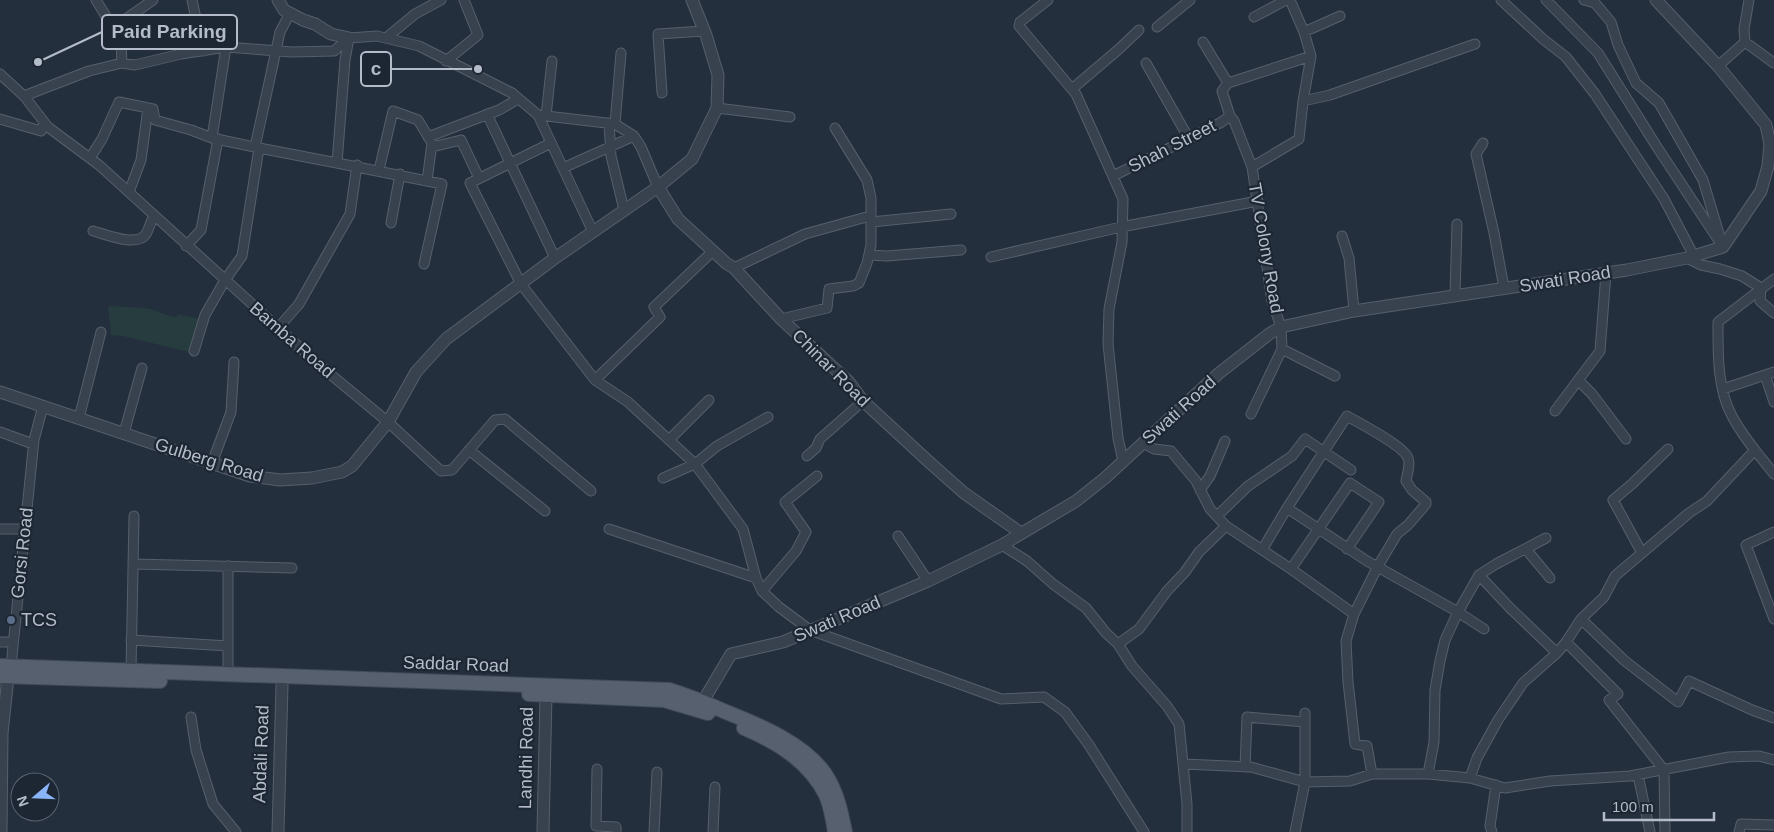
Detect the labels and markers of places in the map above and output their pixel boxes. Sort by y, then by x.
callout: Paid Parking [102,15,237,49]
callout: c [361,52,391,86]
place label: TCS [21,610,57,630]
marker: TCS [5,614,17,626]

